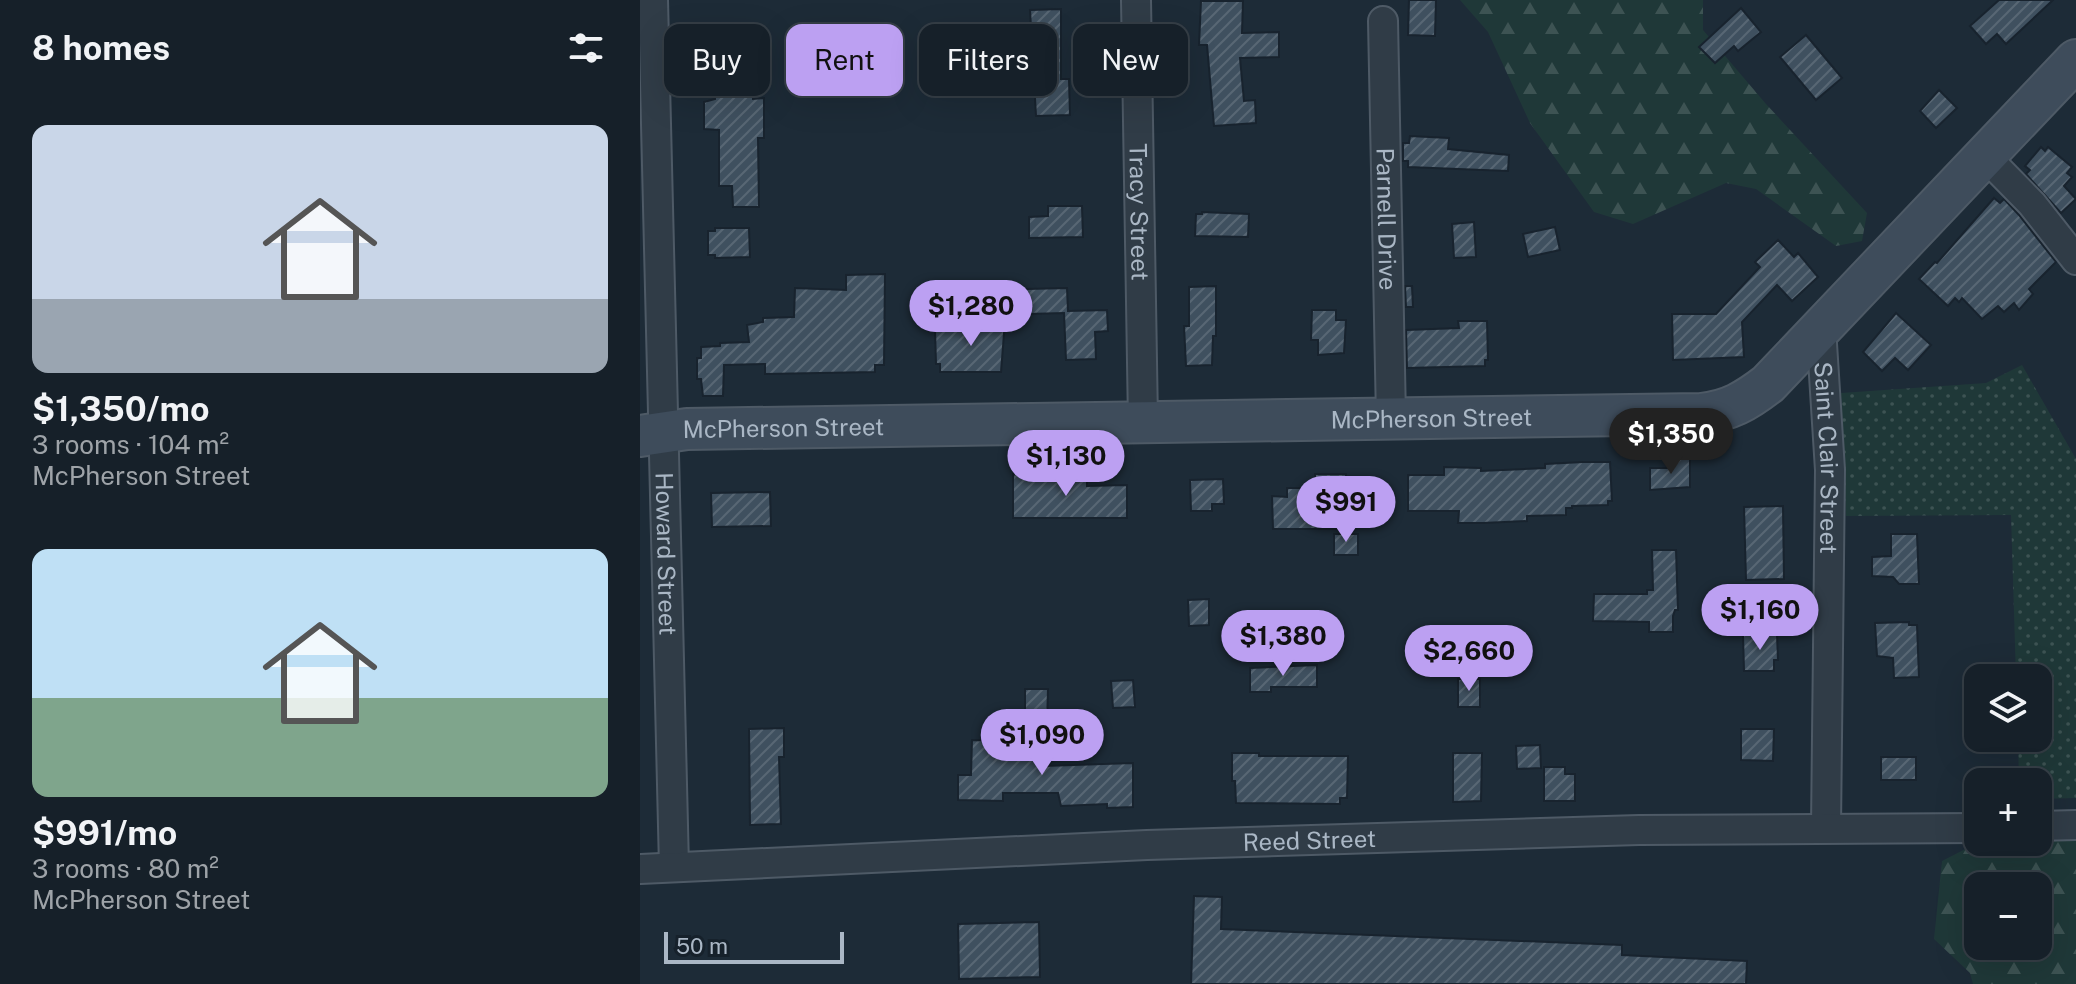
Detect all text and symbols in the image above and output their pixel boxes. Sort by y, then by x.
chip: Buy [664,24,770,96]
chip: Rent [786,24,903,96]
chip: Filters [919,24,1057,96]
chip: New [1073,24,1188,96]
icon: filters [564,26,608,70]
text: 8 homes [32,28,170,68]
street label: Tracy Street [1124,143,1155,281]
street label: Parnell Drive [1372,147,1402,291]
icon: home [248,177,392,321]
pin: $1,280 [906,280,1036,348]
text: $1,280 [927,290,1015,321]
street label: Saint Clair Street [1809,361,1844,554]
text: $1,350/mo [32,389,210,429]
street label: McPherson Street [1330,402,1532,433]
pin: $1,350 [1606,408,1736,476]
street label: McPherson Street [682,412,884,443]
text: $1,350 [1627,418,1715,449]
text: 3 rooms · 104 m² [32,429,229,460]
pin: $1,130 [1001,430,1131,498]
text: $1,130 [1025,440,1107,471]
text: McPherson Street [32,460,250,491]
street label: Howard Street [650,472,682,636]
pin: $991 [1299,476,1393,544]
text: $991 [1314,486,1378,517]
pin: $1,160 [1695,584,1825,652]
text: $1,160 [1720,594,1801,625]
icon: home [248,601,392,745]
pin: $1,380 [1218,610,1348,678]
text: $1,380 [1239,620,1327,651]
pin: $2,660 [1404,625,1534,693]
text: $2,660 [1423,635,1515,666]
map controls [1964,664,2052,960]
button: layers [1964,664,2052,752]
pin: $1,090 [977,709,1107,777]
text: $1,090 [999,719,1085,750]
button: + [1964,768,2052,856]
text: $991/mo [32,813,177,853]
street label: Reed Street [1242,824,1376,856]
text: 3 rooms · 80 m² [32,853,219,884]
button: − [1964,872,2052,960]
text: McPherson Street [32,884,250,915]
scale bar [664,928,844,964]
text: 50 m [676,933,728,959]

